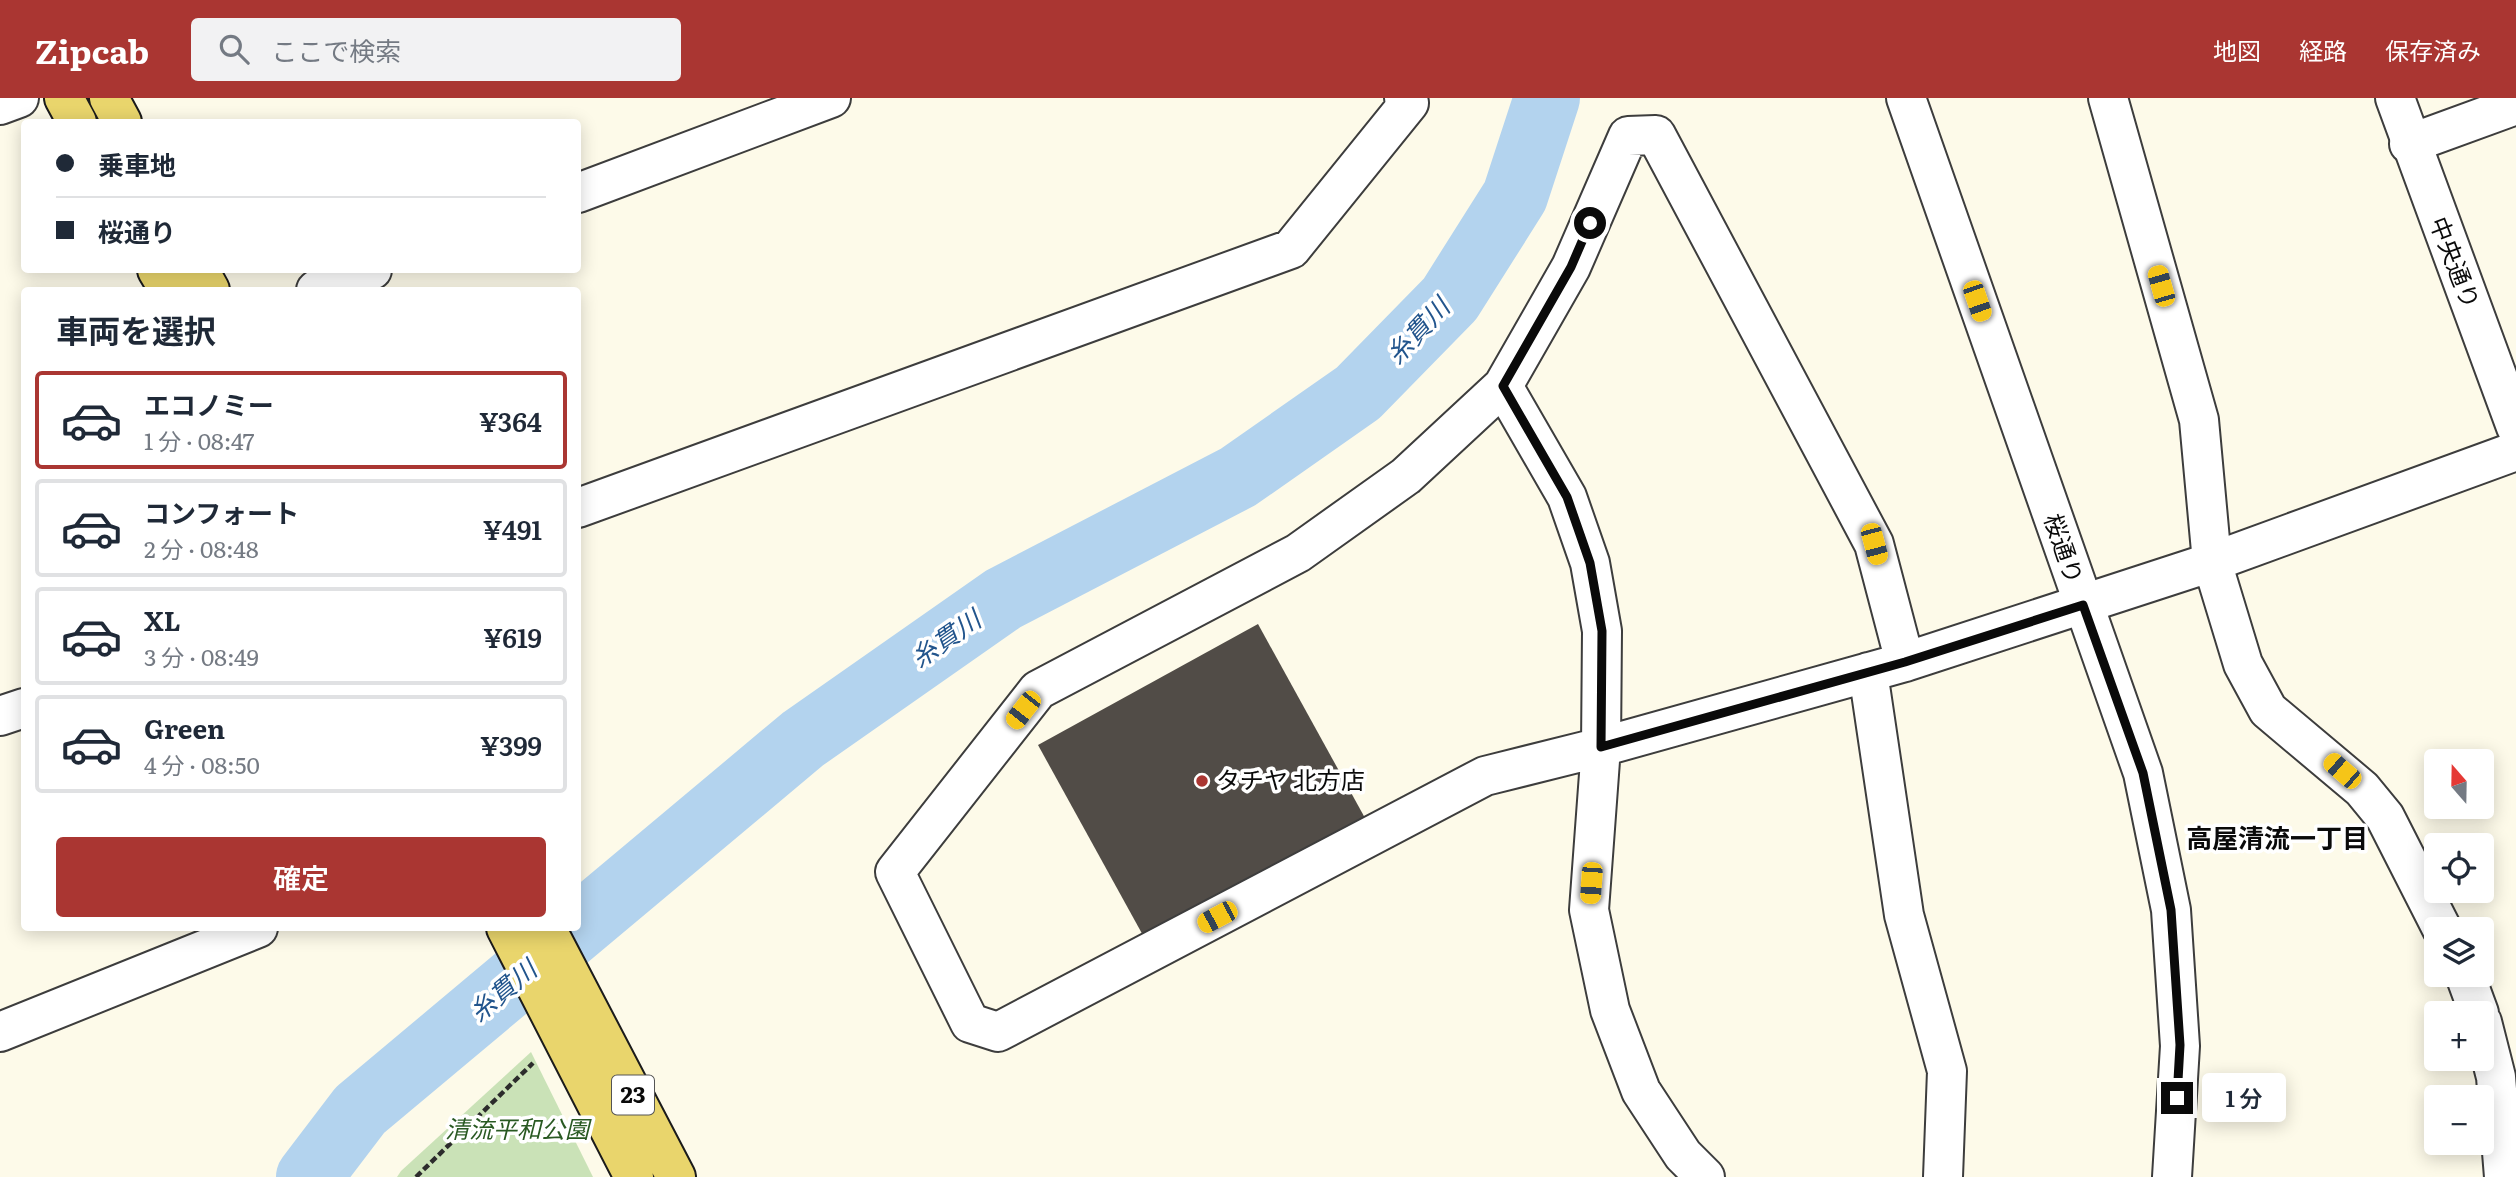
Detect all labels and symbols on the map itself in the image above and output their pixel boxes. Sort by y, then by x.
route start [1574,207,1606,239]
street label: 中央通り [2423,211,2490,313]
car [2146,263,2177,309]
car [1961,278,1994,324]
water label: 糸貫川 [1375,285,1459,371]
street label: 桜通り [2037,508,2094,588]
car [1859,521,1890,567]
water label: 糸貫川 [901,597,990,675]
car [1002,687,1045,733]
car [2320,749,2365,793]
north arrow [2424,749,2494,819]
place label: タチヤ 北方店 [1216,761,1365,796]
marker: タチヤ 北方店 [1194,773,1210,789]
district label: 高屋清流一丁目 [2186,817,2368,856]
car [1580,861,1603,905]
car [1194,898,1241,936]
water label: 糸貫川 [459,947,546,1029]
callout: 1 分 [2202,1074,2286,1122]
road number: 23 [612,1076,654,1114]
route end [2161,1082,2193,1114]
park label: 清流平和公園 [445,1110,592,1145]

